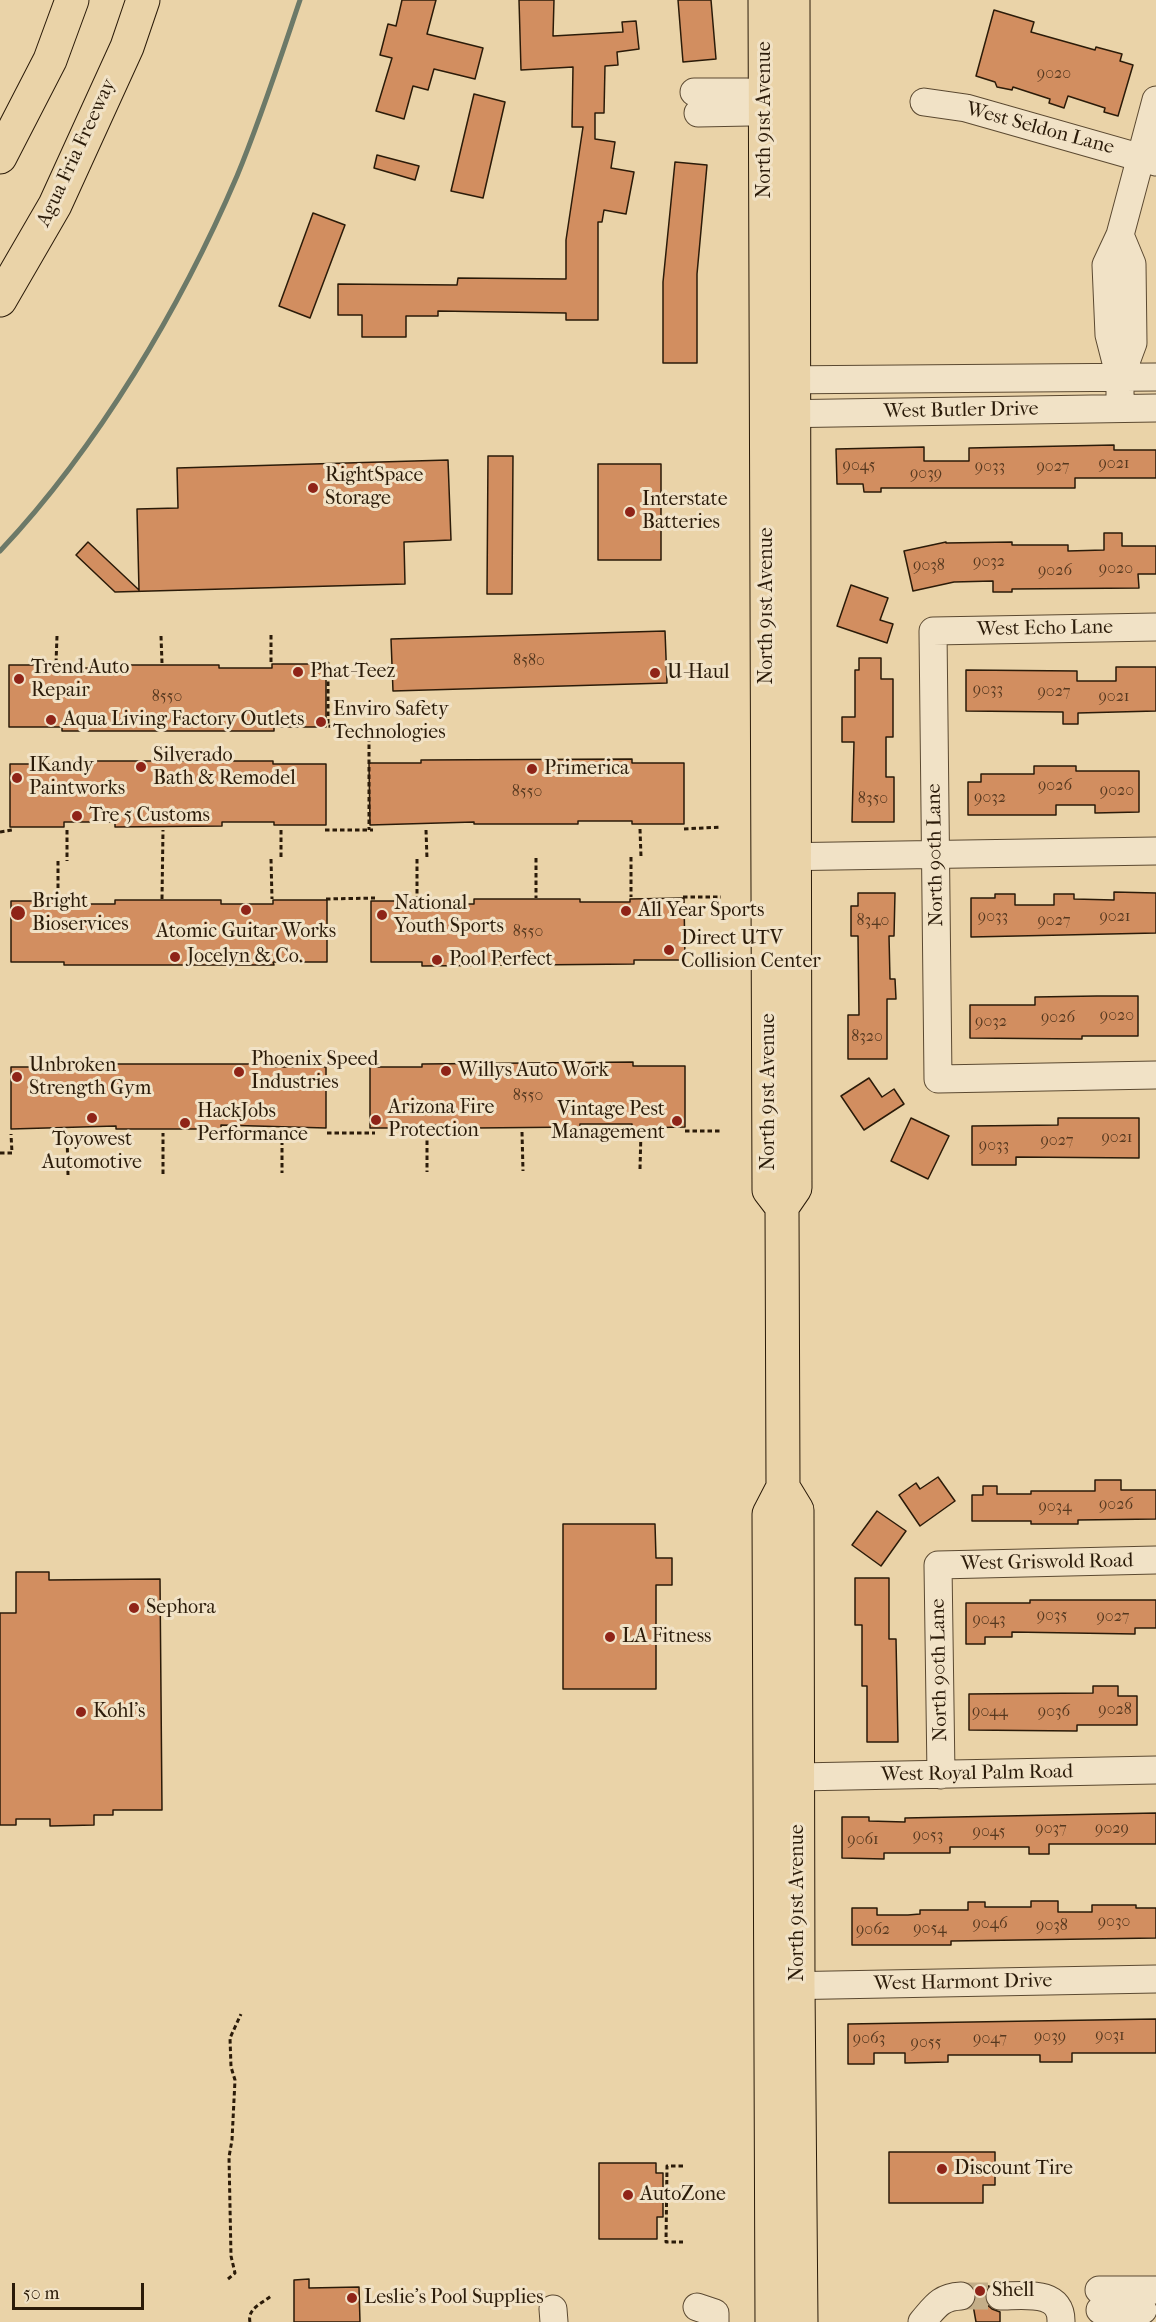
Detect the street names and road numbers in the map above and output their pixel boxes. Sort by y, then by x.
street label: North 91st Avenue [753,41,777,199]
street label: Agua Fria Freeway [32,75,122,231]
street label: West Seldon Lane [963,98,1117,160]
street label: West Butler Drive [883,398,1039,424]
street label: North 91st Avenue [755,527,779,685]
street label: West Echo Lane [977,616,1113,642]
street label: North 90th Lane [923,783,949,927]
street label: North 91st Avenue [757,1013,781,1171]
street label: West Griswold Road [961,1549,1133,1577]
street label: North 90th Lane [927,1598,953,1742]
street label: West Royal Palm Road [881,1760,1073,1788]
street label: North 91st Avenue [786,1824,810,1982]
street label: West Harmont Drive [873,1969,1053,1997]

